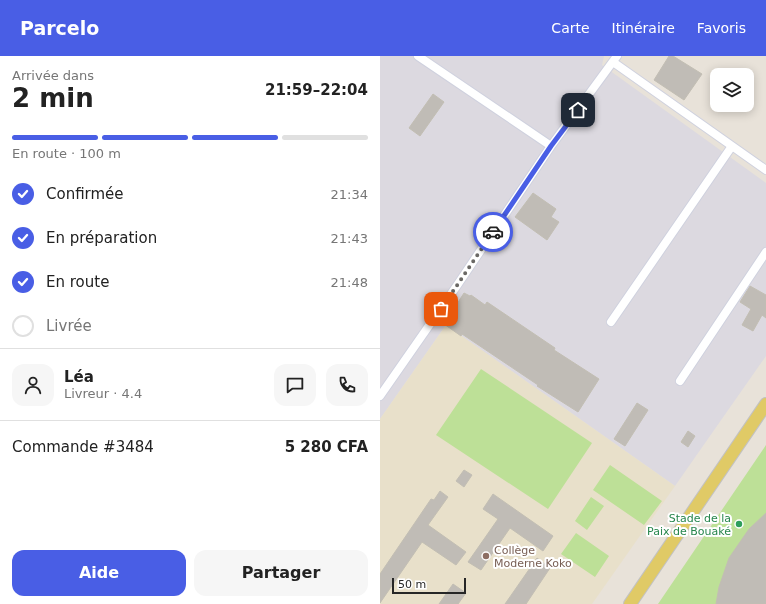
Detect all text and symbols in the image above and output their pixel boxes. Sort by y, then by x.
text: Parcelo [20,17,99,39]
text: Carte [551,20,590,36]
text: Itinéraire [612,20,675,36]
text: Favoris [697,20,746,36]
text: Arrivée dans [12,68,94,83]
map controls [710,68,754,112]
button: layers [710,68,754,112]
text: 21:59–22:04 [265,81,368,99]
text: 2 min [12,83,94,113]
pin [561,93,595,127]
icon: home [567,99,589,121]
text: En route · 100 m [12,146,121,161]
icon: check [12,183,34,205]
text: Confirmée [46,185,124,203]
text: 21:34 [331,187,368,202]
courier [473,212,513,252]
icon: car [482,221,504,243]
icon: check [12,227,34,249]
text: En préparation [46,229,157,247]
text: 21:43 [331,231,368,246]
icon: check [12,271,34,293]
text: En route [46,273,109,291]
text: 21:48 [331,275,368,290]
pin [424,292,458,326]
icon: bag [430,298,452,320]
text: Livrée [46,317,92,335]
button: person [12,364,54,406]
button: chat [274,364,316,406]
button: phone [326,364,368,406]
text: Léa [64,368,94,386]
text: Livreur · 4.4 [64,386,142,401]
text: Commande #3484 [12,438,154,456]
text: 5 280 CFA [285,438,368,456]
place label: Stade de la Paix de Bouaké [647,512,731,538]
marker: Stade de la Paix de Bouaké [734,519,744,529]
place label: Collège Moderne Koko [494,544,572,570]
button: Aide [12,550,186,596]
button: Partager [194,550,368,596]
marker: Collège Moderne Koko [481,551,491,561]
scale bar [392,576,466,595]
text: 50 m [398,578,426,591]

